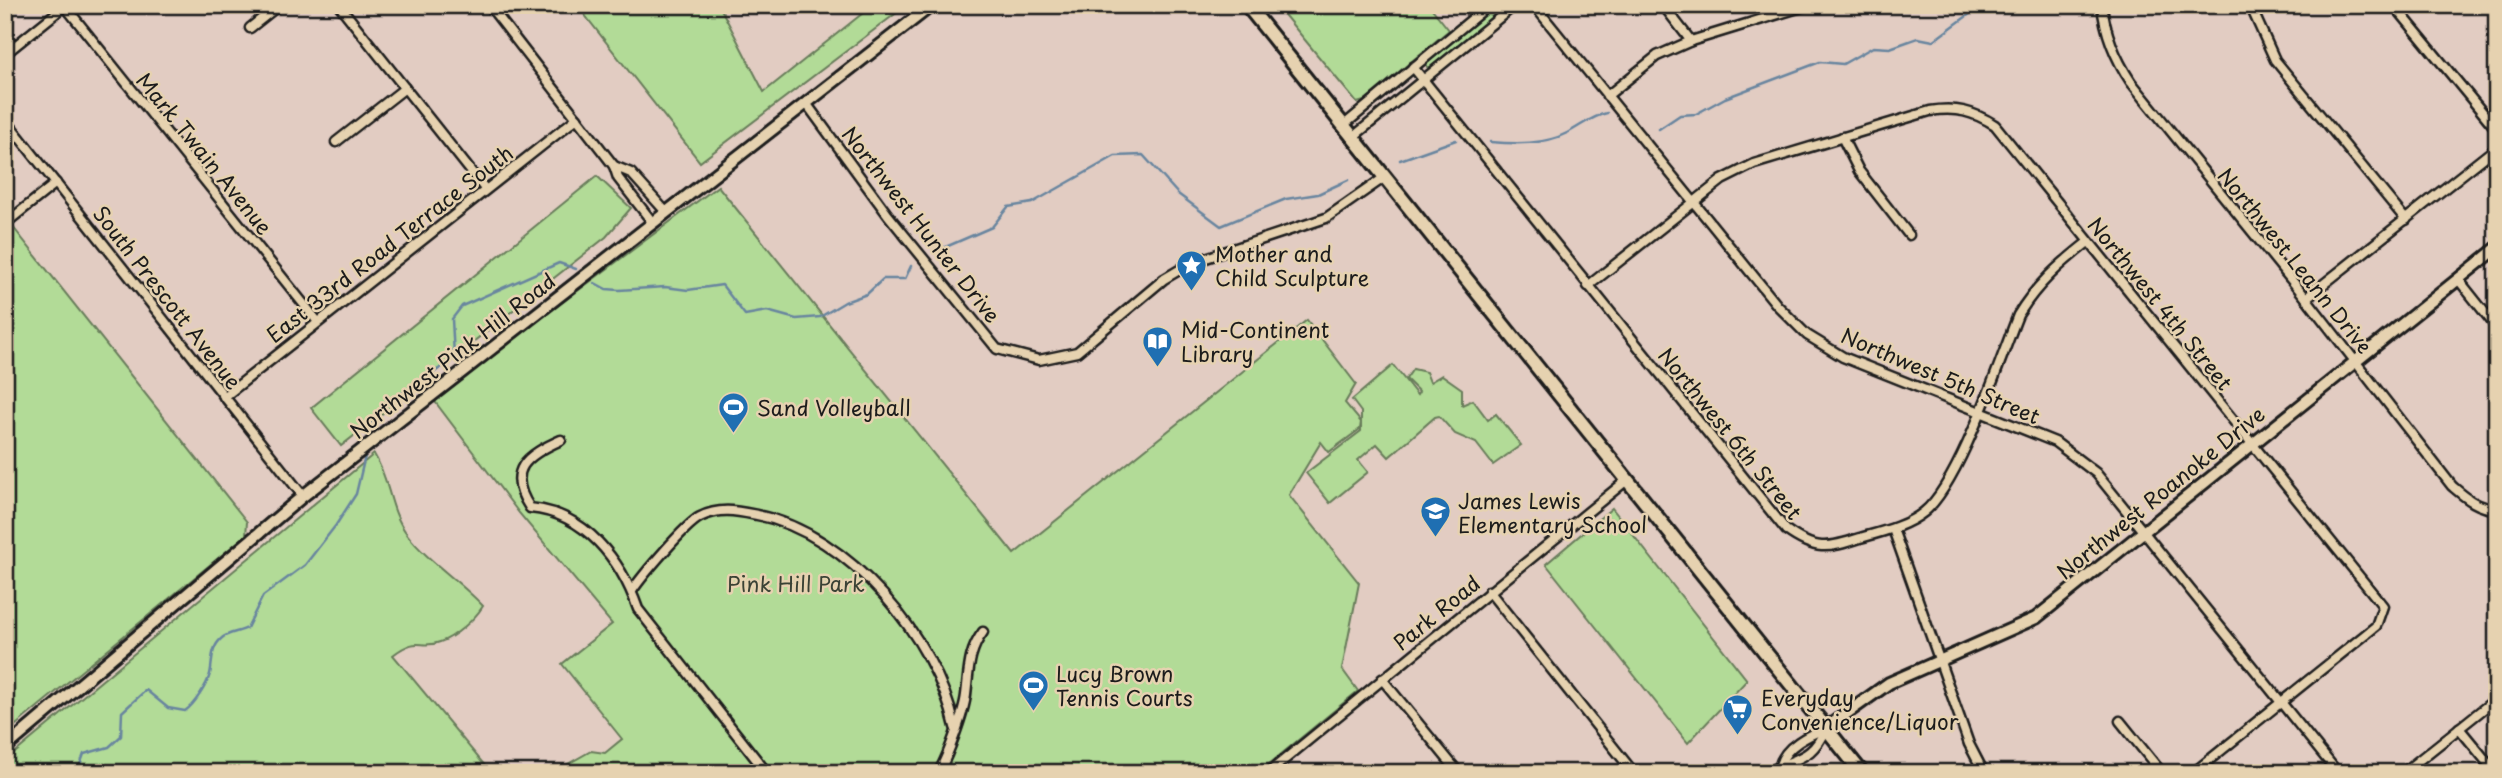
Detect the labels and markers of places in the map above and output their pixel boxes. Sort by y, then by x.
place label: Mother and Child Sculpture [1215,237,1369,293]
place icon: Mother and Child Sculpture [1175,248,1209,292]
place label: Mid-Continent Library [1181,313,1329,369]
library icon: Mid-Continent Library [1141,324,1175,368]
sports icon: Sand Volleyball [717,390,751,434]
place label: Sand Volleyball [757,391,911,423]
place label: James Lewis Elementary School [1458,484,1647,540]
school or university icon: James Lewis Elementary School [1418,495,1452,539]
place label: Lucy Brown Tennis Courts [1056,657,1193,713]
sports icon: Lucy Brown Tennis Courts [1016,668,1050,712]
place label: Everyday Convenience/Liquor [1761,681,1959,737]
supermarket icon: Everyday Convenience/Liquor [1721,692,1755,736]

